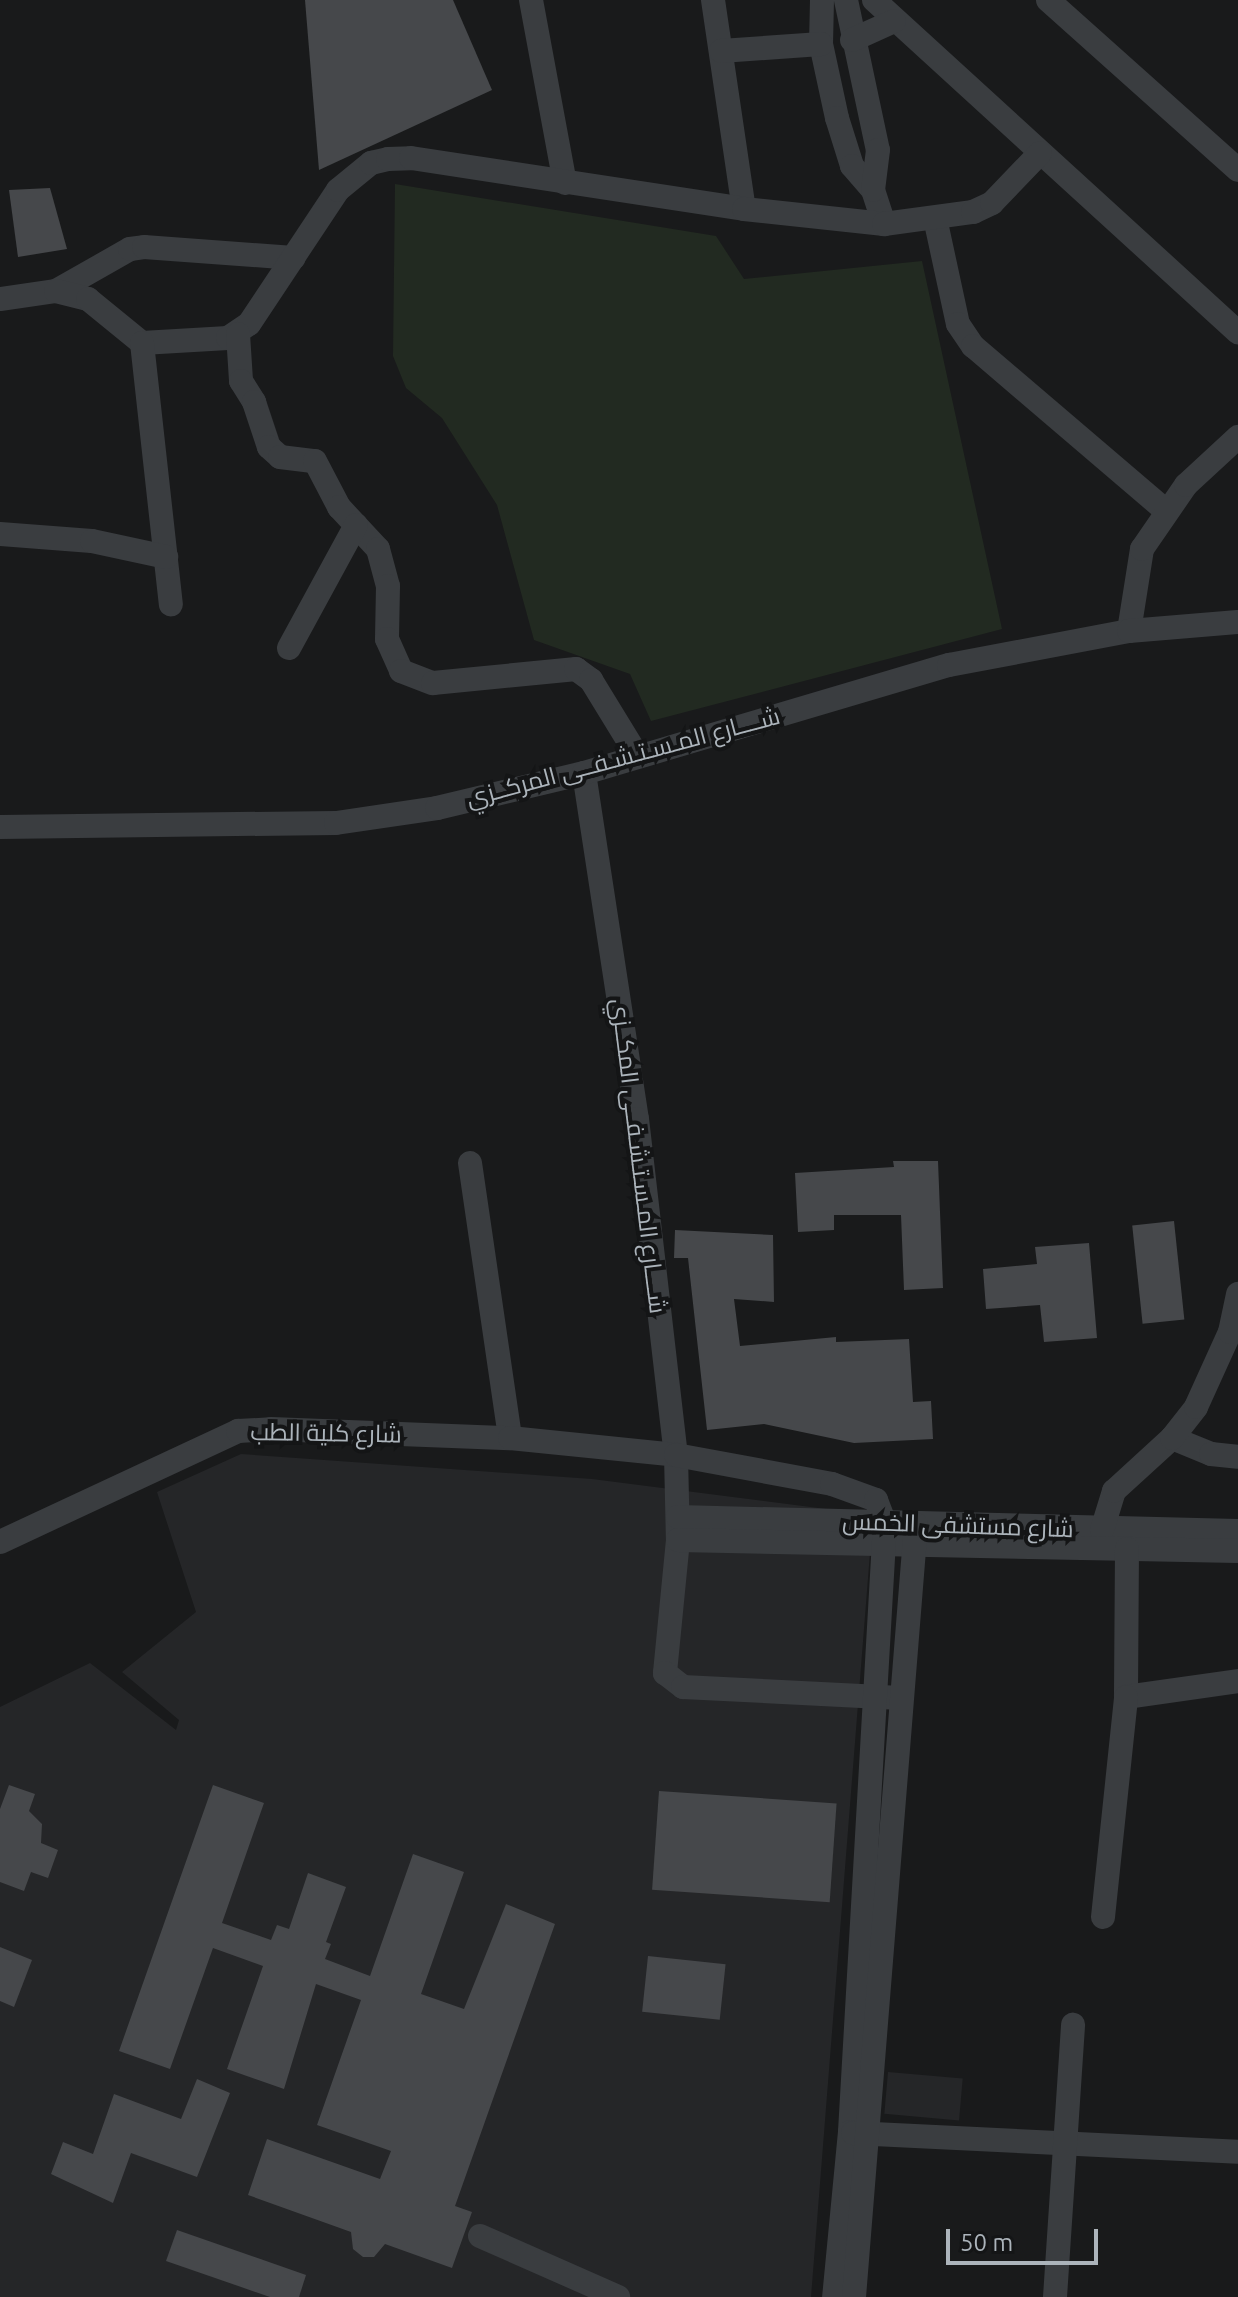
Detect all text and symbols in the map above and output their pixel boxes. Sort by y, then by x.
street label: شــــارع المـسـتـشـفــى المركــزي [463,701,783,813]
street label: شــــارع المـسـتـشـفــى المكــزي [605,997,673,1315]
street label: شارع كلية الطب [250,1417,402,1449]
street label: شارع مستشفى الخمس [842,1507,1074,1543]
scale bar [950,2213,1102,2263]
text: 50 m [960,2229,1013,2256]

